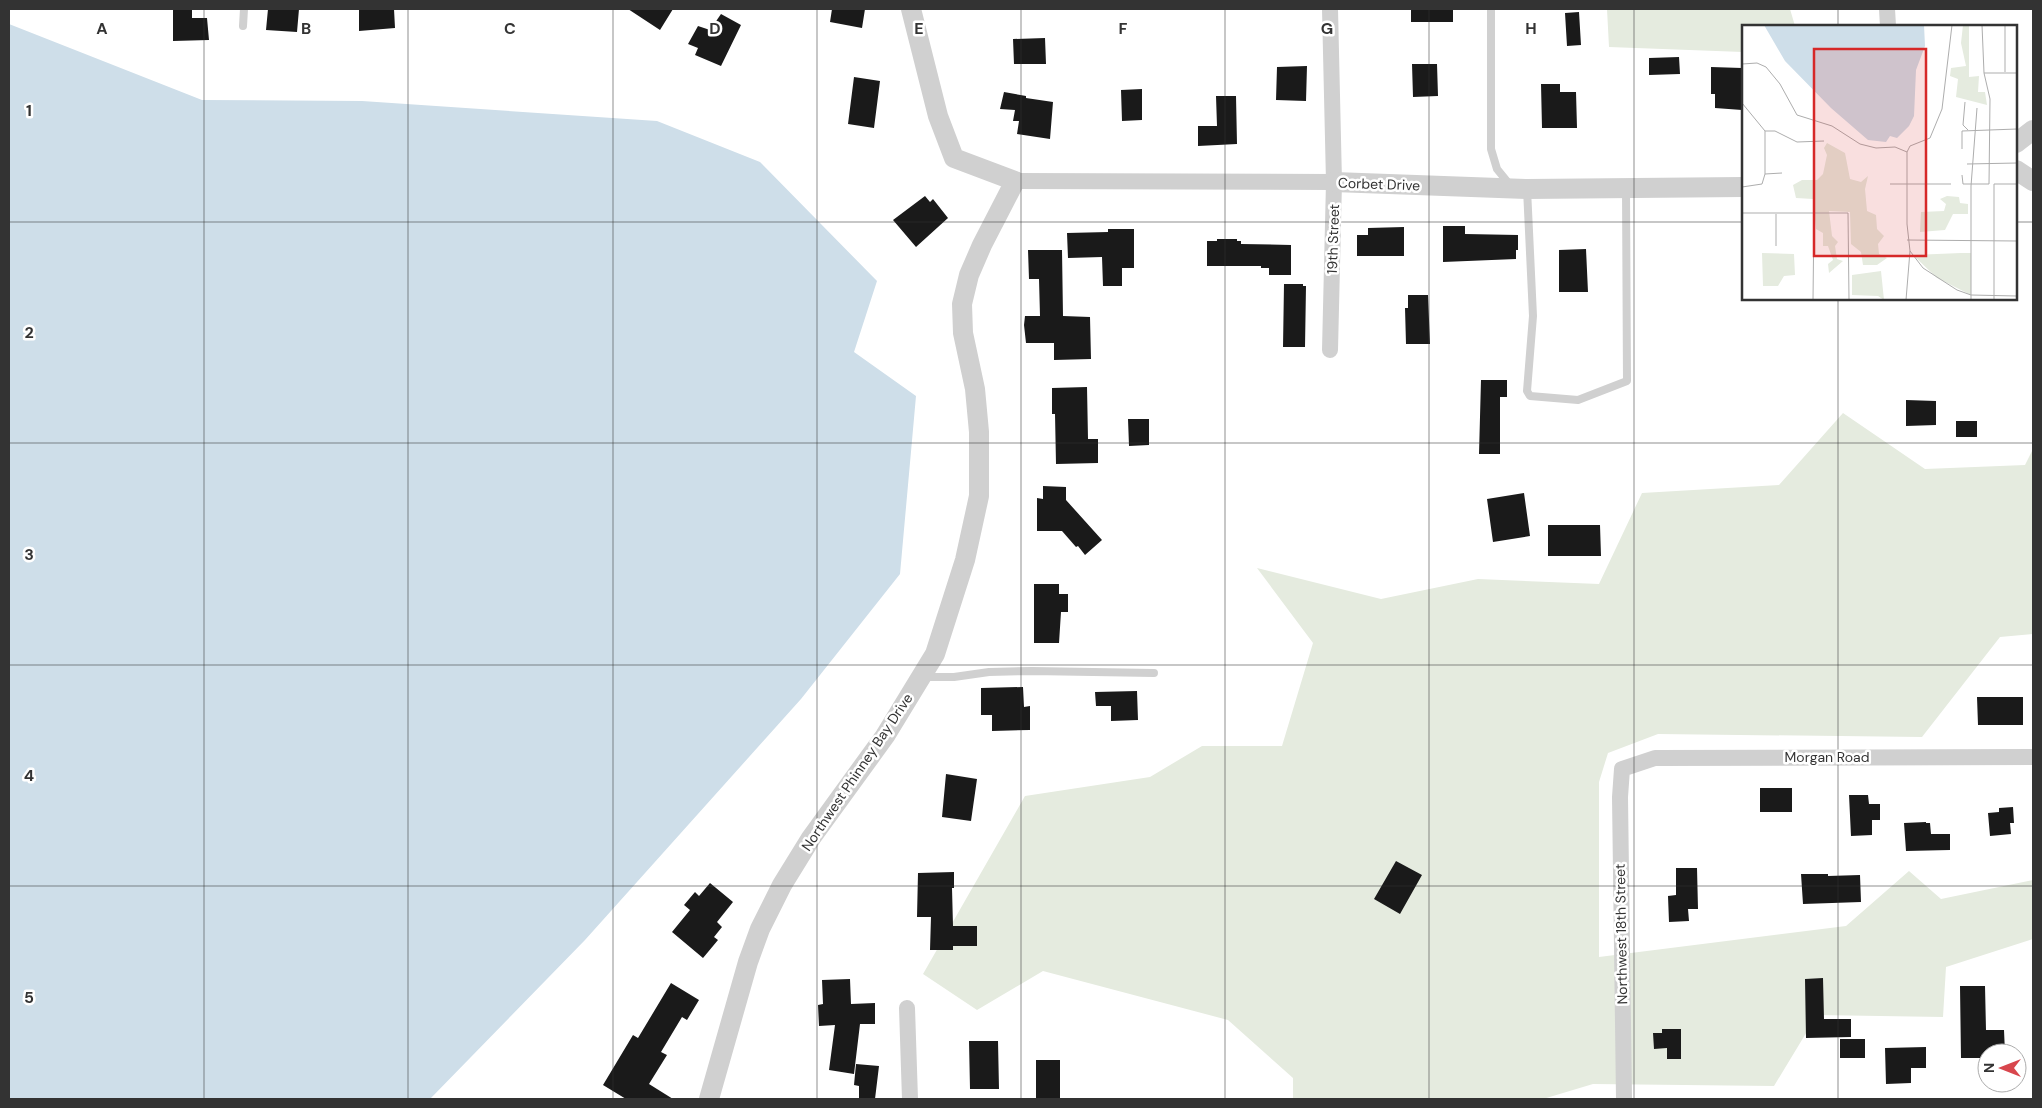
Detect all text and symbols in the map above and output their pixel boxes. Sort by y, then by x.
text: A [96,18,108,39]
text: B [301,18,311,39]
text: C [504,18,516,39]
text: D [709,18,721,39]
text: E [914,18,924,39]
text: F [1119,18,1128,39]
text: G [1321,18,1333,39]
text: H [1525,18,1537,39]
inset map [1742,25,2017,300]
text: 1 [26,100,32,121]
street label: Corbet Drive [1338,174,1421,194]
street label: 19th Street [1323,204,1343,274]
text: 2 [24,322,34,343]
text: 3 [24,544,34,565]
street label: Northwest Phinney Bay Drive [797,690,917,854]
street label: Morgan Road [1785,748,1869,766]
text: 4 [24,765,34,786]
street label: Northwest 18th Street [1611,863,1631,1005]
text: 5 [24,987,34,1008]
north arrow [1977,1043,2027,1093]
text: N [1980,1063,1998,1073]

